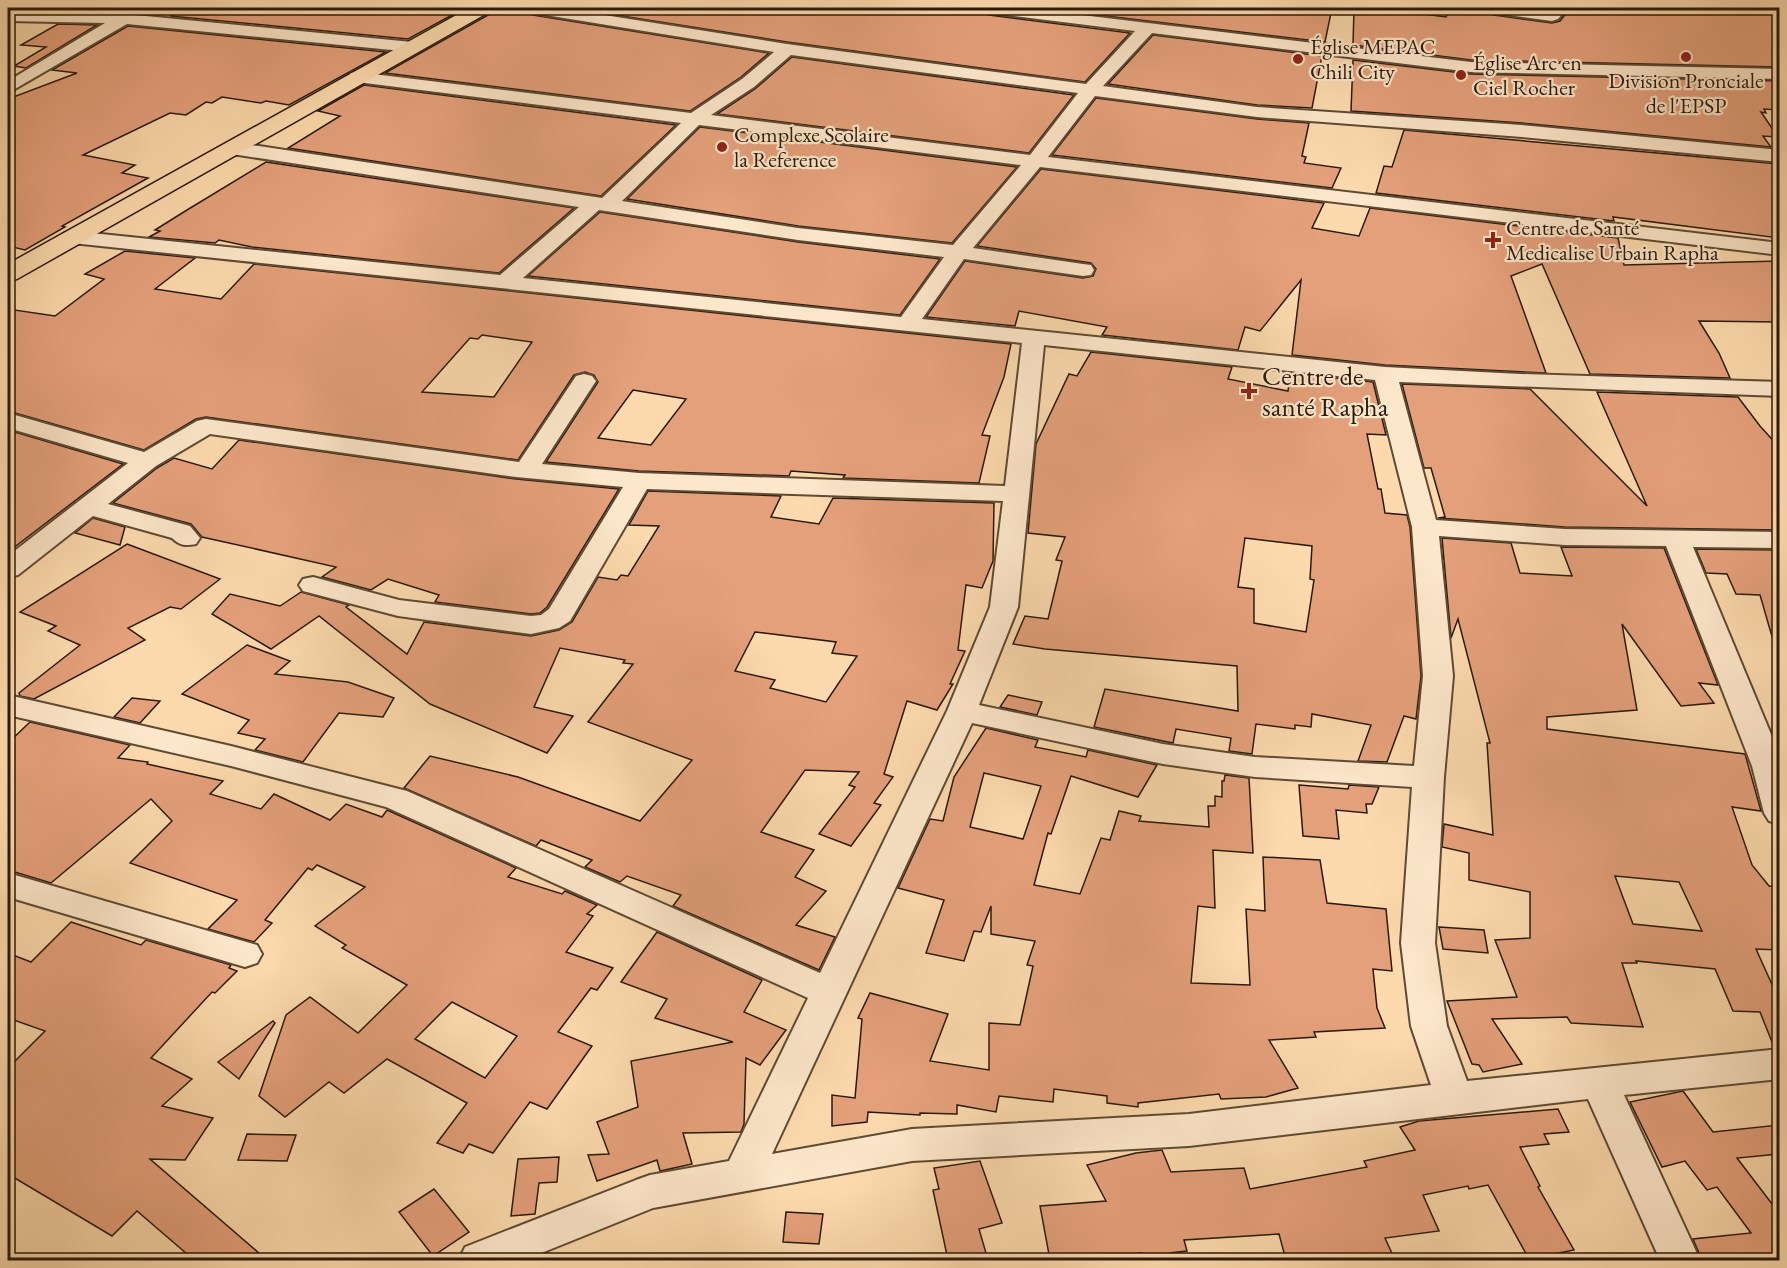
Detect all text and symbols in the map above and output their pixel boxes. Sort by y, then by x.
place label: Église MEPAC Chili City [1310,32,1435,86]
place label: Église Arc en Ciel Rocher [1473,48,1582,102]
marker: Division Pronciale de l'EPSP [1679,50,1693,64]
marker: Église MEPAC Chili City [1291,52,1305,66]
place label: Division Pronciale de l'EPSP [1608,66,1764,120]
marker: Église Arc en Ciel Rocher [1454,68,1468,82]
place label: Complexe Scolaire la Reference [734,120,889,174]
marker: Complexe Scolaire la Reference [715,140,729,154]
place label: Centre de Santé Medicalise Urbain Rapha [1506,213,1719,267]
marker: Centre de Santé Medicalise Urbain Rapha [1484,231,1502,249]
place label: Centre de santé Rapha [1262,358,1389,424]
marker: Centre de santé Rapha [1240,382,1258,400]

